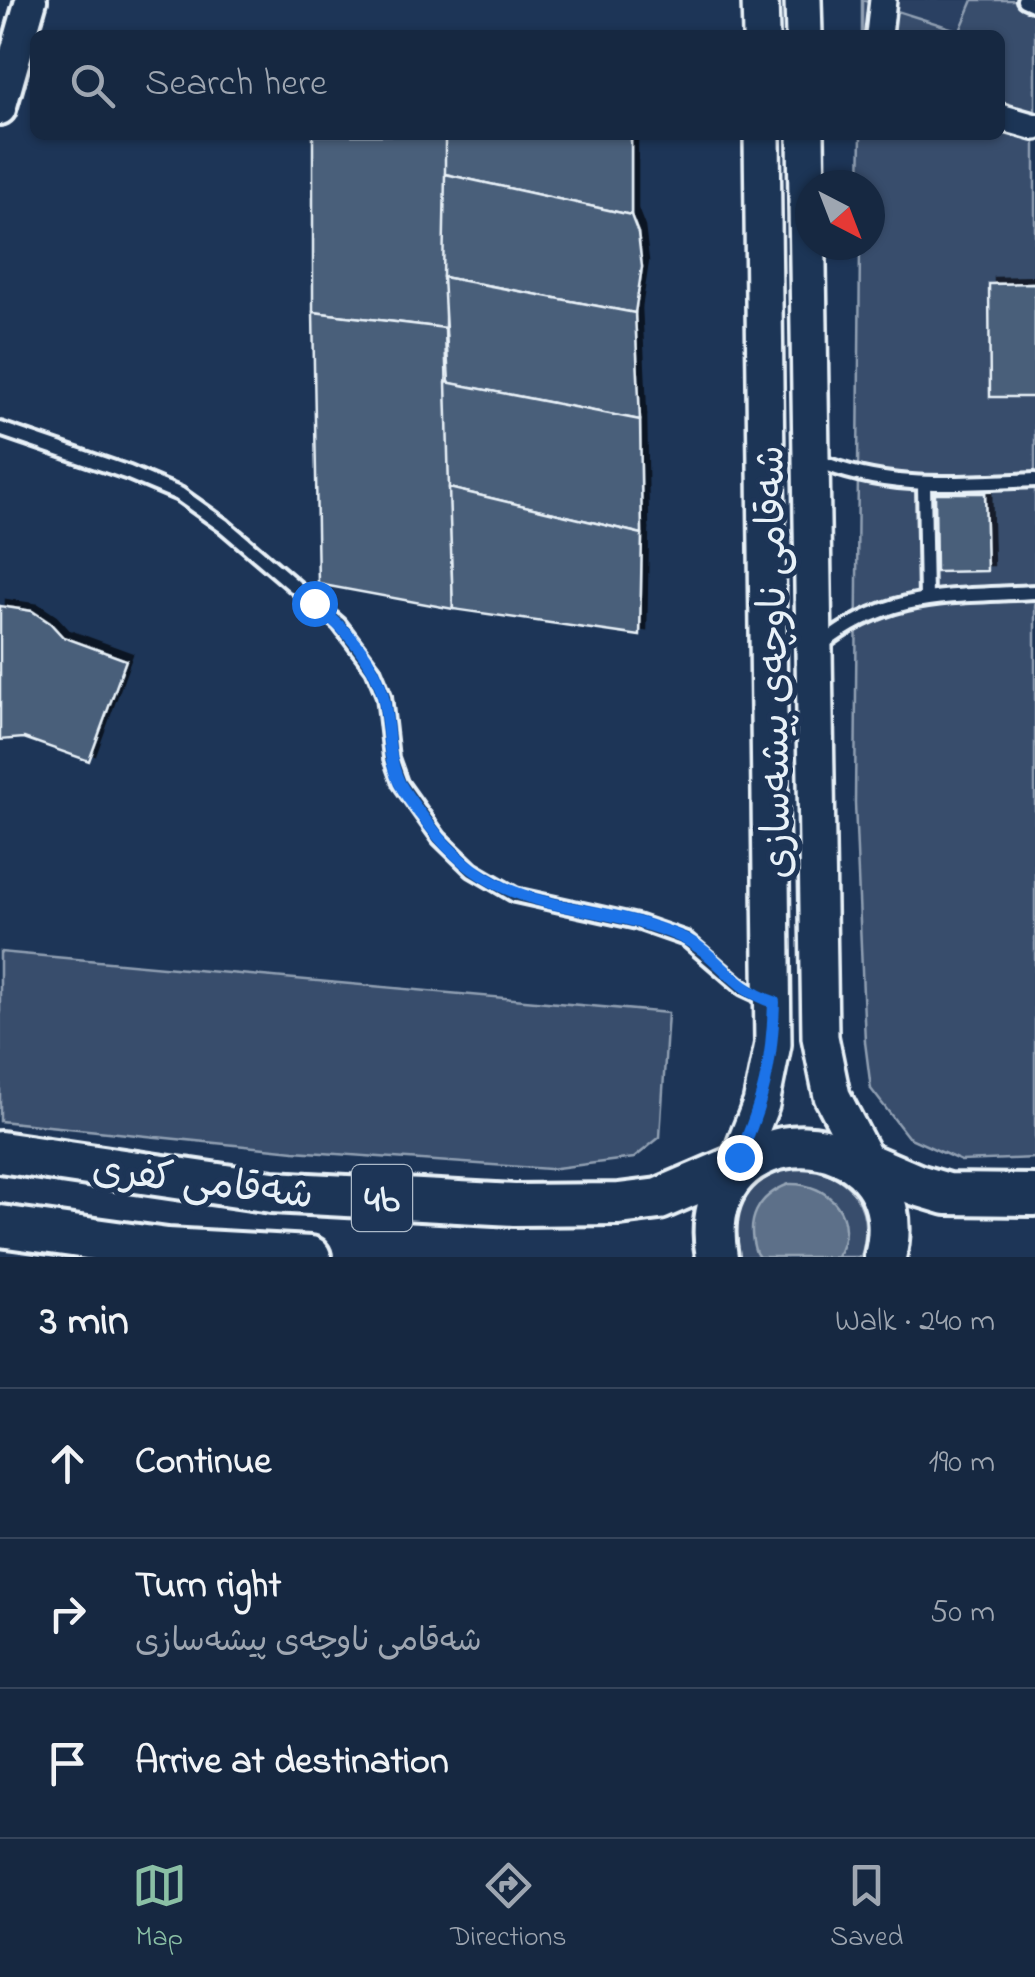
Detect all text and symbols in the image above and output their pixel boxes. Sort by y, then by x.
search box [30,30,1005,140]
text: Search here [145,57,327,113]
icon: search [65,58,120,113]
north arrow [795,170,885,260]
street label: شەقامی ناوچەی پیشەسازی [743,445,810,879]
route start [292,581,338,627]
route end [717,1135,763,1181]
street label: شەقامی کفری [89,1142,316,1227]
road number: 4b [352,1165,412,1231]
text: 3 min [40,1292,129,1353]
text: Walk · 240 m [835,1299,995,1346]
text: Continue [135,1435,271,1491]
icon: ahead [40,1436,95,1491]
text: 190 m [929,1440,995,1487]
text: Turn right [135,1559,281,1615]
icon: right [40,1586,95,1641]
text: 50 m [930,1590,995,1637]
text: شەقامی ناوچەی پیشەسازی [135,1619,482,1666]
text: Arrive at destination [135,1735,449,1791]
icon: arrive [40,1736,95,1791]
tab: Map [132,1858,187,1959]
tab: Directions [450,1858,567,1959]
tab: Saved [830,1858,903,1959]

